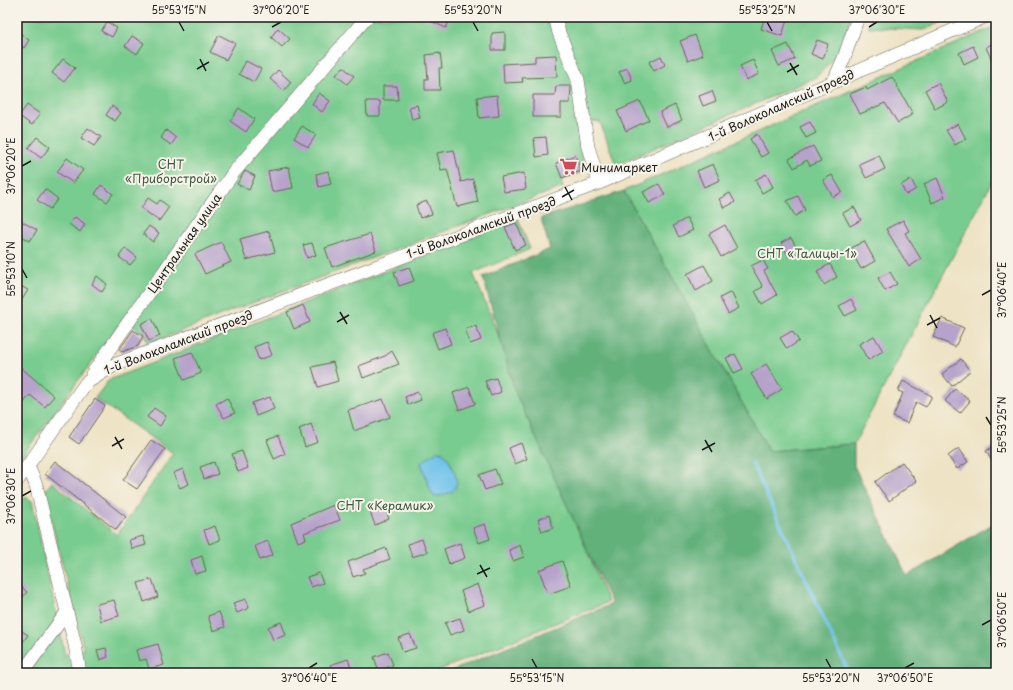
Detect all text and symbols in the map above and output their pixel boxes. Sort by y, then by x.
text: 55°53'15"N [152,2,207,17]
text: 37°06'20"E [252,2,310,17]
text: 55°53'20"N [444,2,502,17]
text: 55°53'25"N [738,2,796,17]
text: 37°06'30"E [849,2,905,17]
street label: 1-й Волоколамский проезд [705,65,857,145]
text: 37°06'20"E [3,137,18,195]
park label: СНТ «Приборстрой» [125,155,217,187]
supermarket icon: Минимаркет [558,157,578,177]
place label: Минимаркет [581,158,658,176]
street label: Центральная улица [143,189,226,297]
street label: 1-й Волоколамский проезд [404,191,558,263]
text: 55°53'10"N [3,241,18,297]
park label: СНТ «Талицы-1» [757,244,857,262]
text: 37°06'40"E [994,262,1009,318]
street label: 1-й Волоколамский проезд [101,305,255,379]
text: 55°53'25"N [994,396,1009,454]
text: 37°06'30"E [3,468,18,524]
park label: СНТ «Керамик» [337,496,434,514]
text: 37°06'50"E [994,592,1009,648]
text: 37°06'40"E [281,670,337,685]
text: 55°53'15"N [510,670,565,685]
text: 55°53'20"N [802,670,860,685]
text: 37°06'50"E [877,670,933,685]

